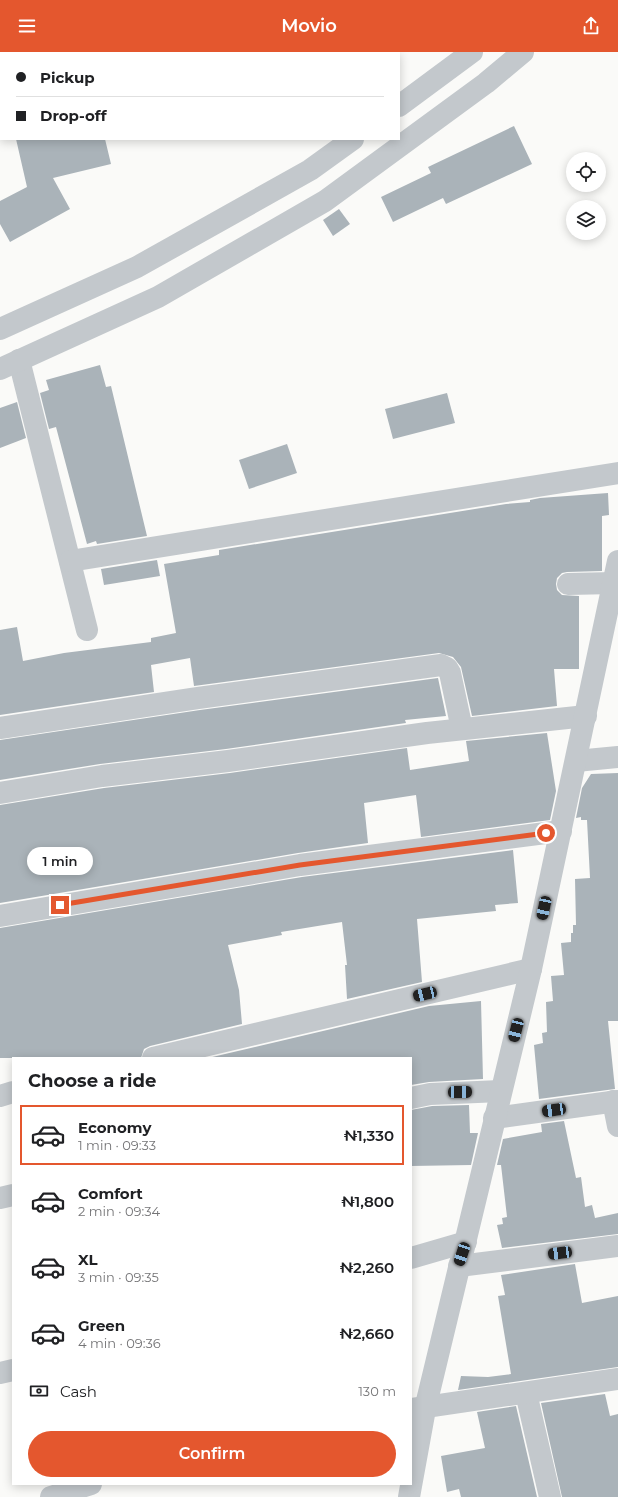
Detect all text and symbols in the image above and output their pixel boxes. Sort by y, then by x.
icon: menu [16,15,38,37]
text: Movio [281,15,337,37]
icon: share [580,15,602,37]
text: Pickup [40,68,95,87]
text: Drop-off [40,106,107,125]
map controls [566,152,606,240]
button: locate [566,152,606,192]
button: layers [566,200,606,240]
route start [537,824,555,842]
callout: 1 min [27,847,93,875]
text: 1 min [43,853,77,869]
car [536,895,552,921]
route end [51,896,69,914]
car [412,985,438,1003]
car [507,1017,525,1043]
text: Choose a ride [28,1070,156,1092]
car [448,1086,472,1098]
car [541,1102,567,1118]
icon: car [30,1117,66,1153]
text: Economy [78,1118,151,1137]
text: ₦1,330 [344,1126,394,1145]
text: 1 min · 09:33 [78,1137,156,1153]
icon: car [30,1183,66,1219]
text: Comfort [78,1184,143,1203]
text: ₦1,800 [341,1192,394,1211]
text: 2 min · 09:34 [78,1203,160,1219]
car [453,1241,471,1267]
car [547,1246,573,1260]
icon: car [30,1249,66,1285]
text: XL [78,1250,97,1269]
text: ₦2,260 [340,1258,394,1277]
text: 3 min · 09:35 [78,1269,159,1285]
icon: car [30,1315,66,1351]
text: Green [78,1316,125,1335]
text: ₦2,660 [339,1324,394,1343]
text: 4 min · 09:36 [78,1335,161,1351]
icon: cash [28,1380,50,1402]
text: Cash [60,1382,97,1401]
text: 130 m [358,1383,396,1399]
button: Confirm [28,1431,396,1477]

